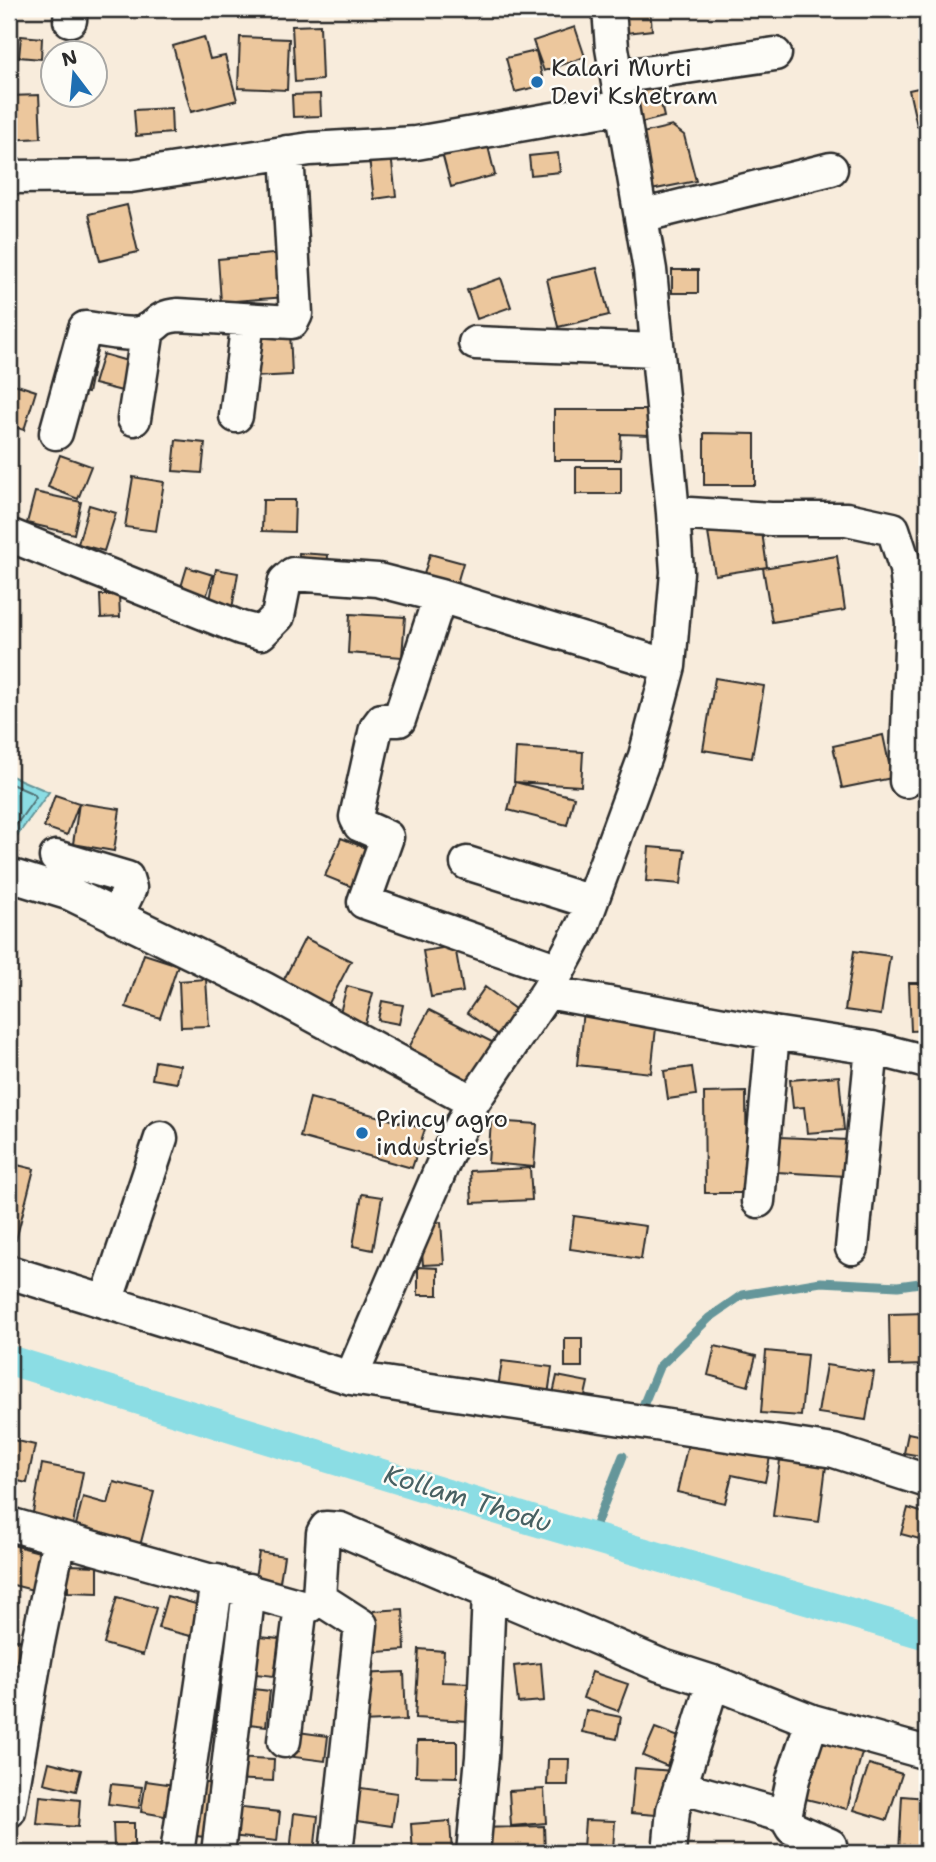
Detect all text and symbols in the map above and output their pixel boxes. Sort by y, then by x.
north arrow [38,38,108,108]
text: N [59,44,80,72]
place label: Kalari Murti Devi Kshetram [551,52,718,112]
marker: Kalari Murti Devi Kshetram [529,74,545,90]
place label: Princy agro industries [376,1103,508,1163]
marker: Princy agro industries [354,1125,370,1141]
water label: Kollam Thodu [380,1456,556,1540]

